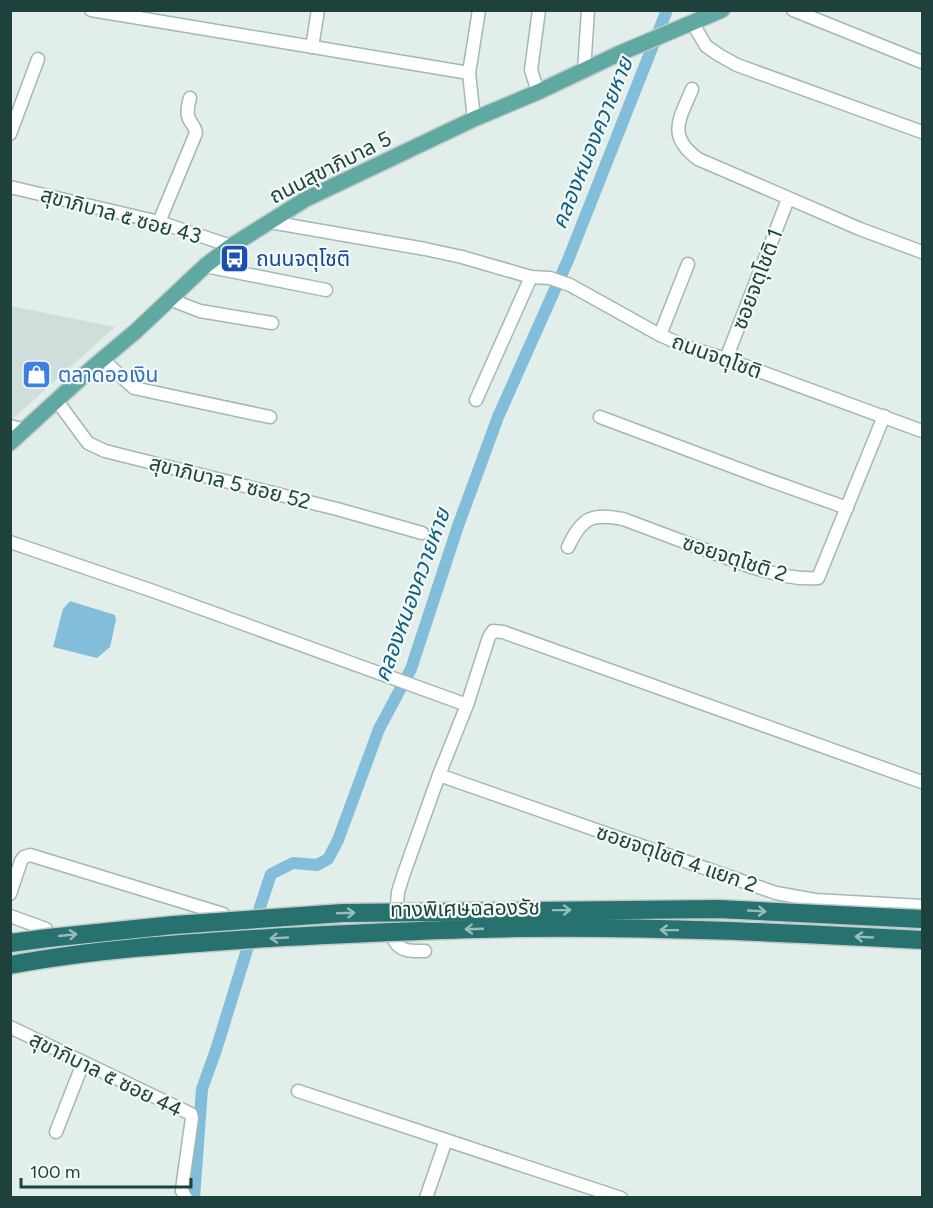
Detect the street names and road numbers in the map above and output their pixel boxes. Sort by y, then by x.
street label: ถนนสุขาภิบาล 5 [265,126,396,209]
street label: สุขาภิบาล ๕ ซอย 43 [38,182,204,249]
street label: ซอยจตุโชติ 1 [726,225,789,333]
street label: ถนนจตุโชติ [668,328,765,385]
street label: สุขาภิบาล 5 ซอย 52 [146,450,313,515]
street label: ซอยจตุโชติ 2 [679,529,791,588]
street label: ซอยจตุโชติ 4 แยก 2 [593,819,761,898]
street label: ทางพิเศษฉลองรัช [390,894,540,922]
street label: สุขาภิบาล ๕ ซอย 44 [25,1026,187,1123]

